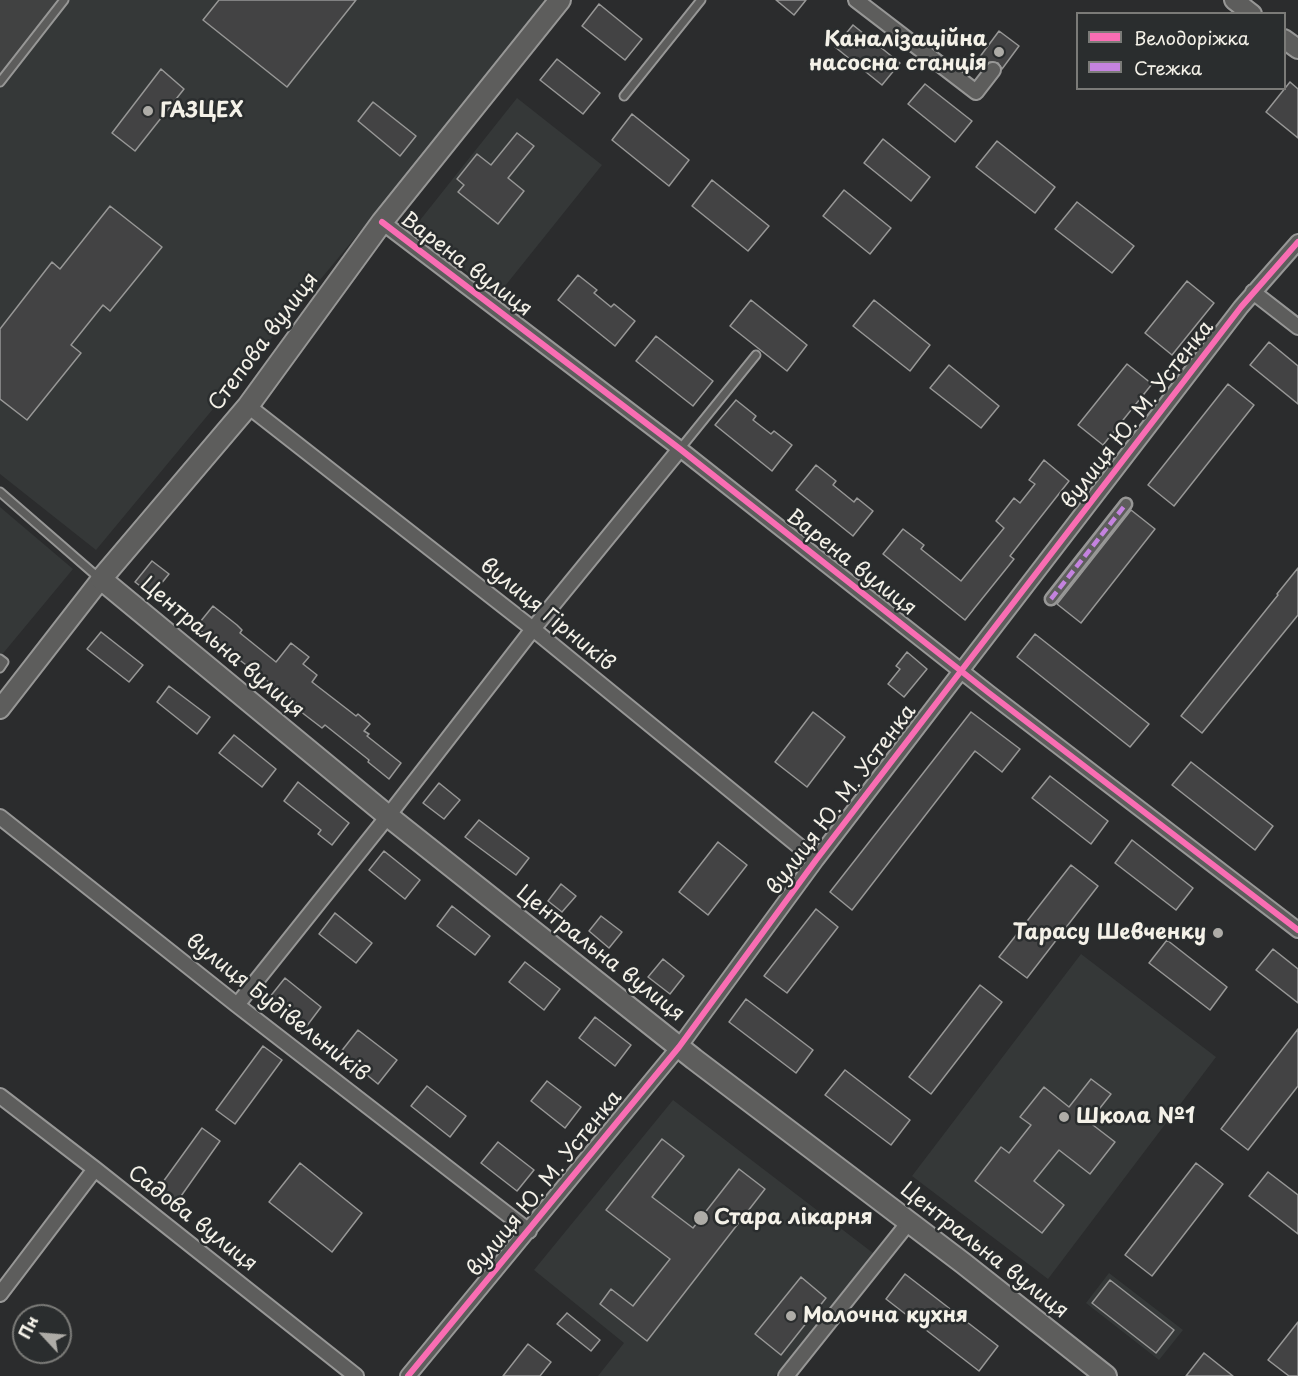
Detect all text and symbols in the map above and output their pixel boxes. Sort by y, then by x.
legend [1076,12,1286,90]
text: Велодоріжка [1134,24,1249,51]
place label: Каналізаційна насосна станція [809,27,987,77]
marker: Каналізаційна насосна станція [992,45,1006,59]
text: Стежка [1134,54,1202,81]
place label: ГАЗЦЕХ [160,98,243,124]
marker: ГАЗЦЕХ [141,104,155,118]
street label: Варена вулиця [395,207,537,323]
street label: Степова вулиця [204,268,324,416]
street label: вулиця Ю. М. Устенка [1057,316,1219,514]
street label: Варена вулиця [781,504,921,622]
street label: вулиця Гірників [475,553,619,677]
street label: Центральна вулиця [135,572,309,724]
street label: вулиця Ю. М. Устенка [762,700,922,900]
street label: Центральна вулиця [511,881,689,1027]
place label: Тарасу Шевченку [1013,920,1206,946]
marker: Тарасу Шевченку [1211,926,1225,940]
street label: вулиця Будівельників [180,929,374,1087]
street label: вулиця Ю. М. Устенка [462,1086,628,1282]
place label: Школа №1 [1076,1104,1195,1130]
marker: Школа №1 [1057,1110,1071,1124]
street label: Садова вулиця [122,1161,262,1277]
street label: Центральна вулиця [895,1178,1073,1324]
place label: Стара лікарня [714,1205,873,1231]
marker: Стара лікарня [692,1209,710,1227]
place label: Молочна кухня [803,1303,968,1329]
north arrow [12,1304,72,1364]
marker: Молочна кухня [784,1309,798,1323]
text: Пн [12,1311,43,1343]

